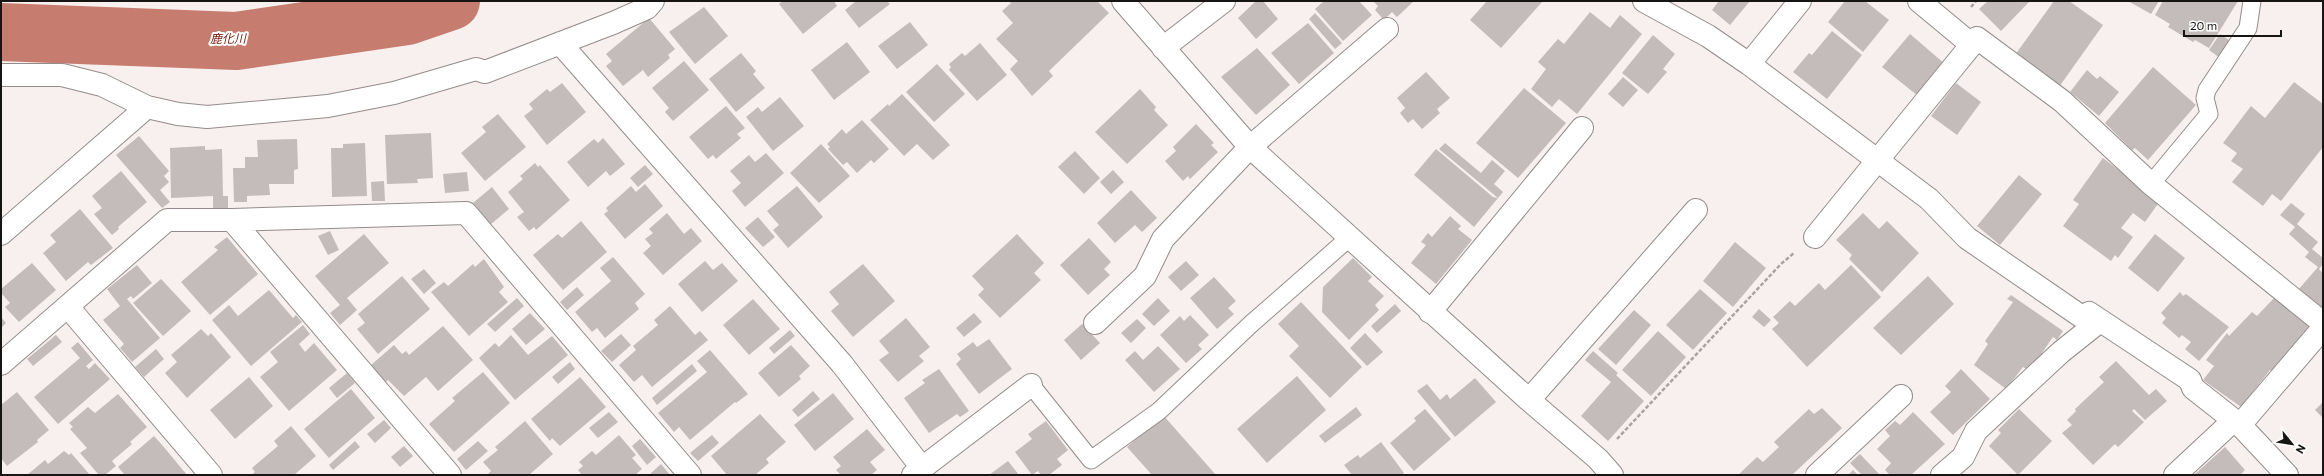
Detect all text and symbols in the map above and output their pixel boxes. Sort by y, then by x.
scale bar [2184,12,2281,38]
text: 20 m [2190,18,2217,32]
water label: 鹿化川 [210,31,248,45]
north arrow [2272,424,2312,464]
text: N [2293,442,2309,456]

